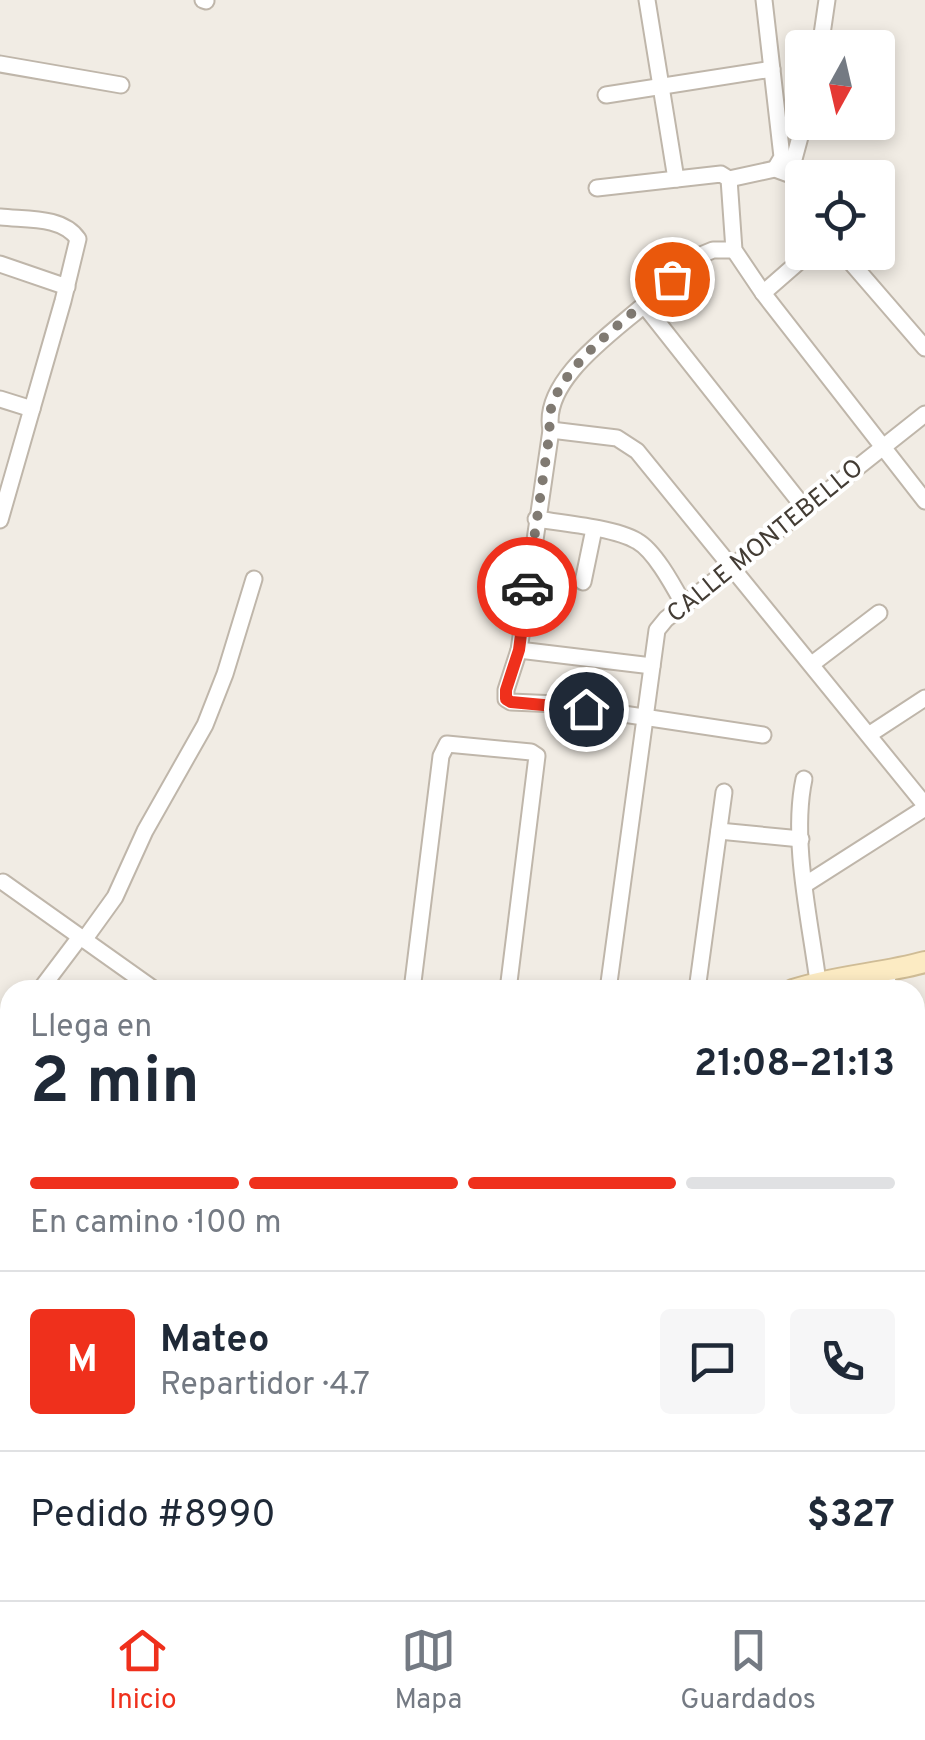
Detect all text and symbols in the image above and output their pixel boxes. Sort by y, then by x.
north arrow [785,30,895,140]
map controls [785,30,895,270]
button: locate [785,160,895,270]
pin [630,237,715,322]
icon: bag [645,252,700,307]
street label: CALLE MONTEBELLO [661,453,871,631]
courier [477,537,577,637]
icon: car [500,560,555,615]
pin [544,667,629,752]
icon: home [559,682,614,737]
text: Llega en [30,1008,152,1048]
text: 21:08–21:13 [694,1041,895,1090]
text: 2 min [30,1044,200,1126]
text: En camino · 100 m [30,1204,282,1244]
button: chat [660,1309,765,1414]
button: phone [790,1309,895,1414]
text: Mateo [160,1317,270,1366]
text: M [67,1337,98,1386]
text: Repartidor · 4.7 [160,1366,370,1406]
text: Pedido #8990 [30,1492,276,1541]
text: $327 [807,1492,895,1541]
tab: Inicio [109,1623,177,1719]
tab: Mapa [395,1623,462,1719]
tab: Guardados [680,1623,816,1719]

